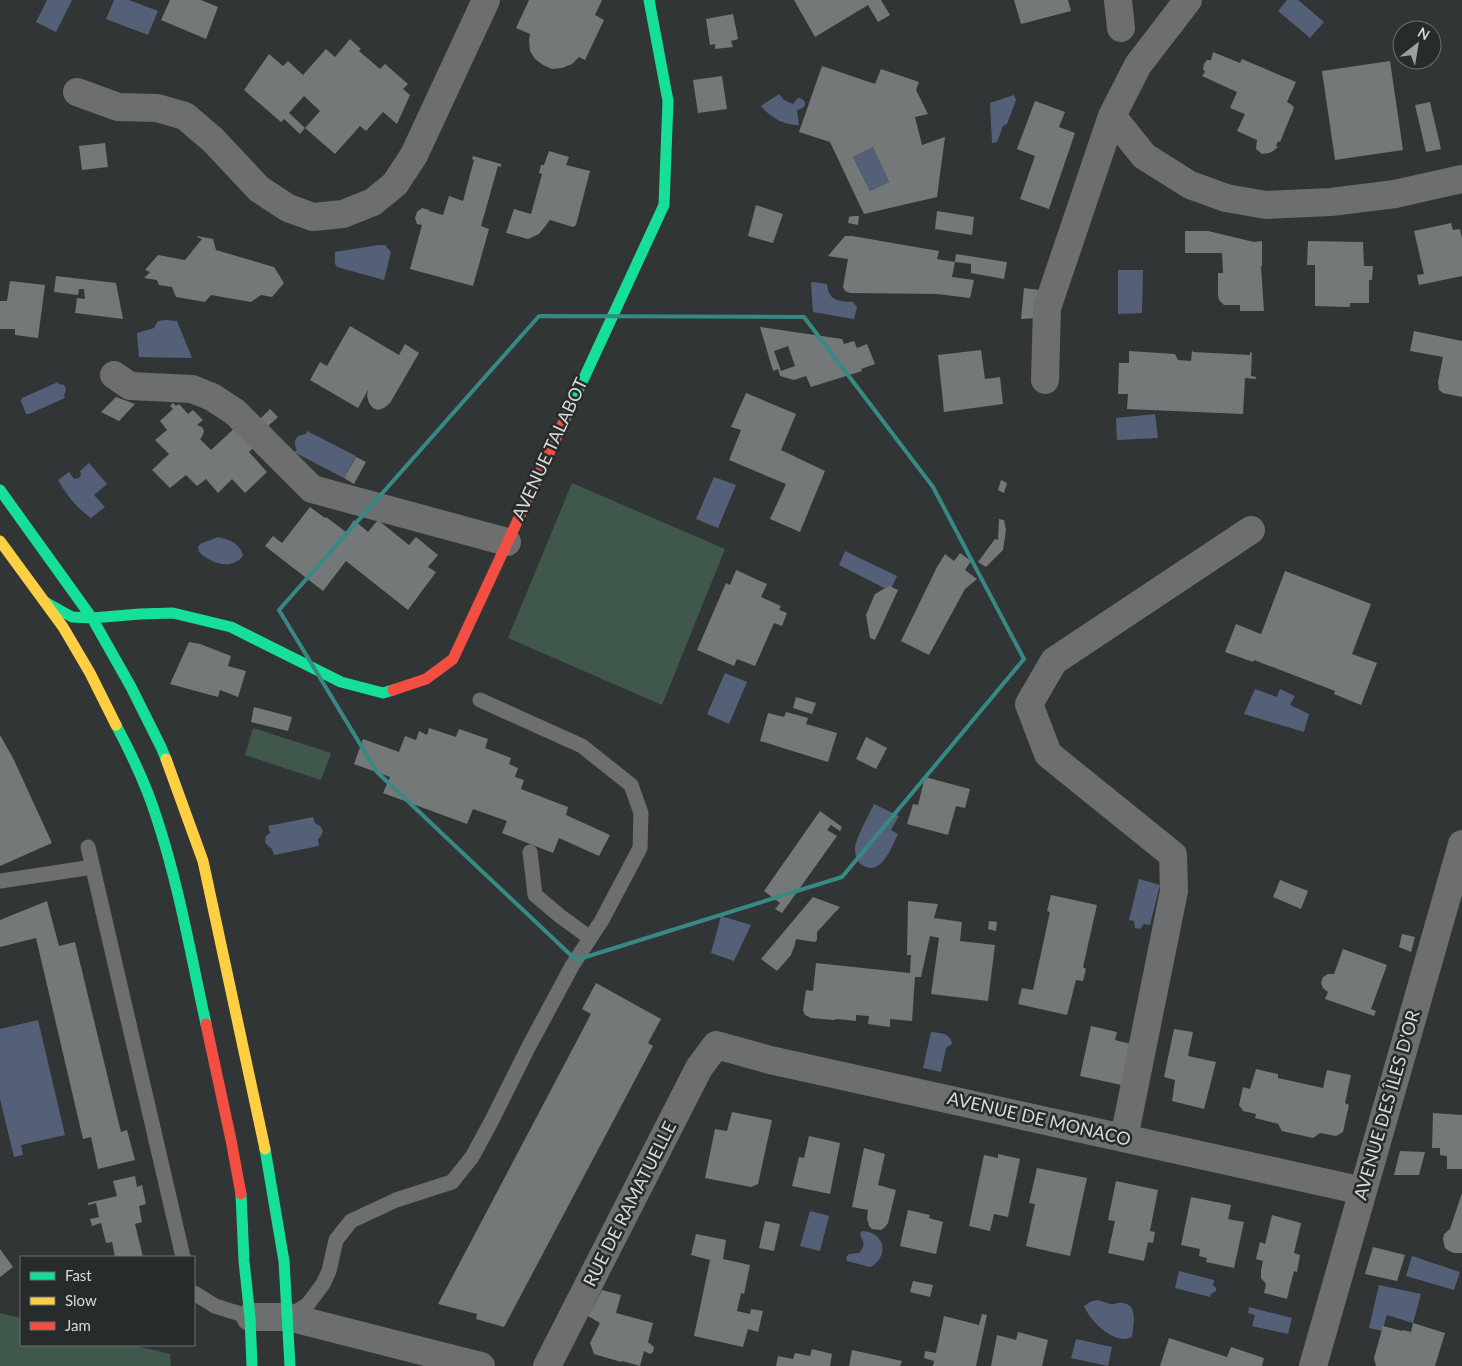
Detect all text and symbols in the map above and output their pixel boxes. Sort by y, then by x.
north arrow [1392,20,1442,70]
text: N [1415,23,1433,43]
street label: AVENUE TALABOT [507,374,592,523]
street label: AVENUE DES ÎLES D'OR [1348,1007,1424,1202]
street label: AVENUE DE MONACO [945,1086,1133,1150]
street label: RUE DE RAMATUELLE [578,1117,680,1290]
legend [20,1256,195,1346]
text: Fast [65,1266,92,1284]
text: Slow [65,1291,97,1309]
text: Jam [65,1316,91,1334]

